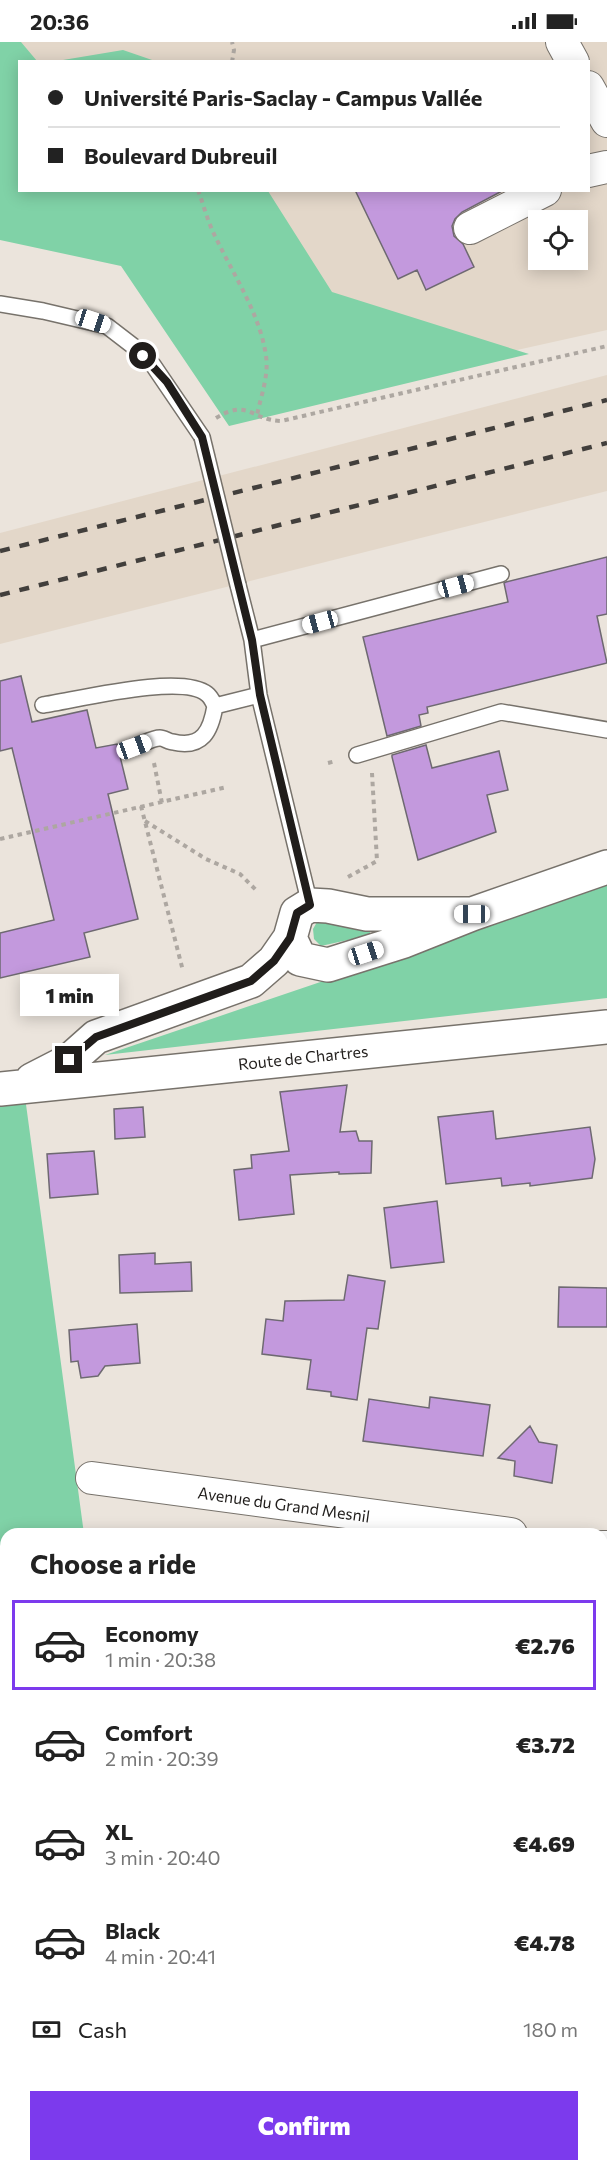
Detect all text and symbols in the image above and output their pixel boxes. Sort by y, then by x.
text: 20:36 [30,8,89,35]
text: Université Paris-Saclay - Campus Vallée [84,84,482,111]
text: Boulevard Dubreuil [84,142,277,169]
map controls [528,210,588,270]
button: locate [528,210,588,270]
car [73,307,113,335]
route start [129,342,156,369]
car [436,573,476,599]
car [300,609,340,635]
car [114,732,154,762]
car [454,905,490,923]
car [346,939,386,967]
callout: 1 min [20,973,118,1015]
text: 1 min [45,983,94,1007]
street label: Route de Chartres [237,1041,369,1073]
route end [55,1046,82,1073]
street label: Avenue du Grand Mesnil [197,1482,371,1526]
text: Choose a ride [30,1547,196,1580]
icon: car [33,1618,87,1672]
text: Economy [105,1620,199,1647]
text: €2.76 [515,1632,575,1659]
text: 1 min · 20:38 [105,1647,216,1671]
icon: car [33,1717,87,1771]
text: Comfort [105,1719,193,1746]
text: €3.72 [516,1731,575,1758]
text: 2 min · 20:39 [105,1746,219,1770]
icon: car [33,1816,87,1870]
text: XL [105,1818,133,1845]
text: €4.69 [513,1830,575,1857]
text: 3 min · 20:40 [105,1845,221,1869]
icon: car [33,1915,87,1969]
text: Black [105,1917,160,1944]
text: €4.78 [514,1929,575,1956]
text: 4 min · 20:41 [105,1944,216,1968]
icon: cash [30,2013,63,2046]
text: Cash [78,2016,127,2043]
text: 180 m [523,2017,578,2041]
button: Confirm [30,2091,578,2160]

